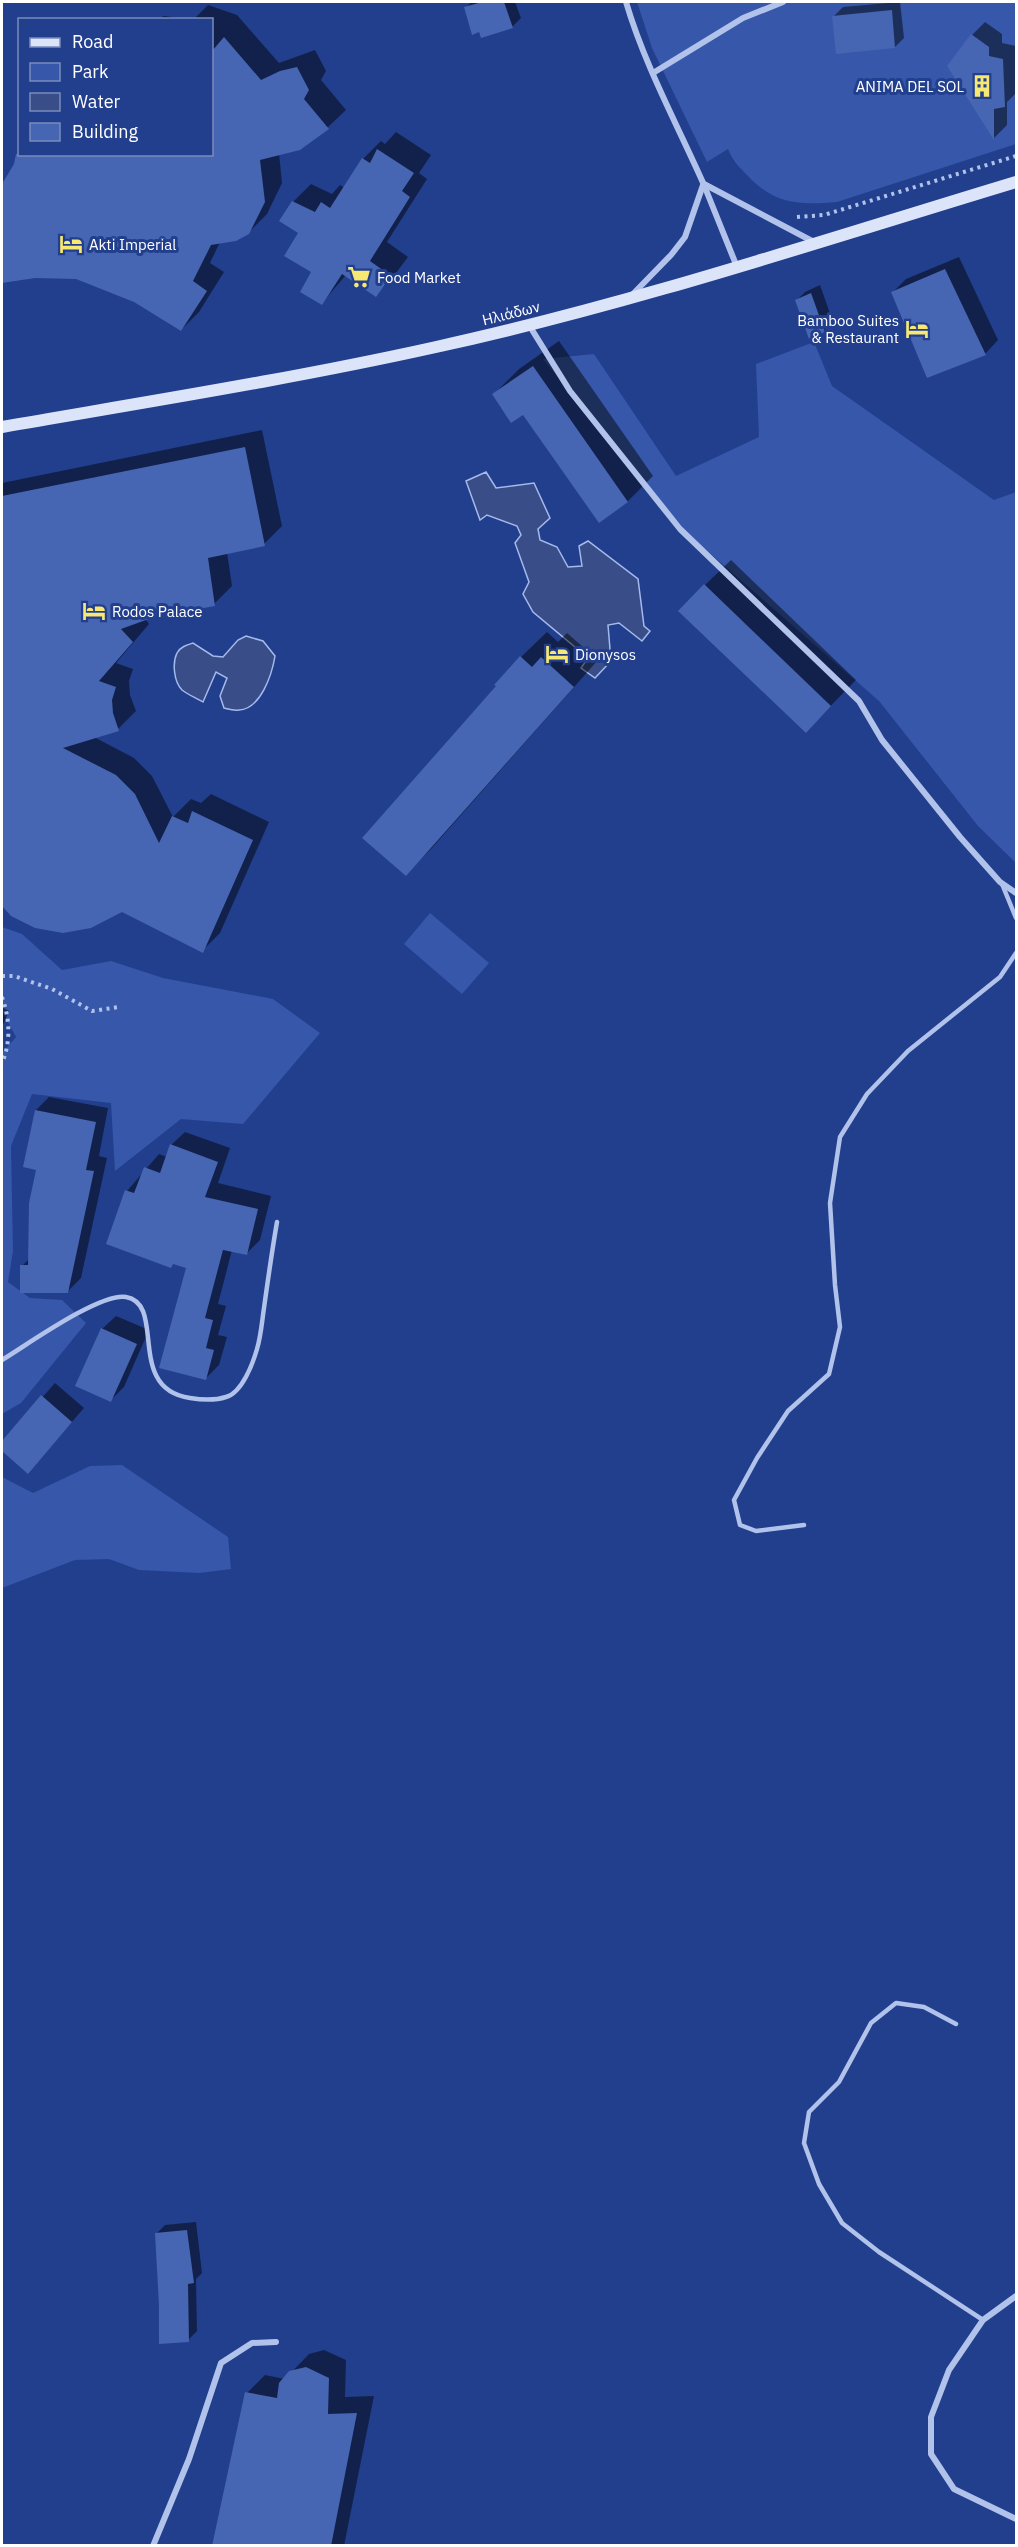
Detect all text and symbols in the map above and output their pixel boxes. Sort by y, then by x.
legend [18,18,213,156]
text: Road [72,30,113,53]
text: Park [72,60,109,83]
building icon: ANIMA DEL SOL [969,73,995,99]
place label: ANIMA DEL SOL [856,77,964,96]
text: Water [72,90,121,113]
text: Building [72,120,139,143]
hotel icon: Akti Imperial [58,231,84,257]
place label: Akti Imperial [89,235,176,254]
supermarket icon: Food Market [346,264,372,290]
place label: Food Market [377,268,461,287]
street label: Ηλιάδων [480,297,542,329]
place label: Bamboo Suites & Restaurant [797,311,899,347]
hotel icon: Bamboo Suites & Restaurant [904,316,930,342]
hotel icon: Rodos Palace [81,598,107,624]
place label: Rodos Palace [112,602,202,621]
hotel icon: Dionysos [544,641,570,667]
place label: Dionysos [575,645,636,664]

